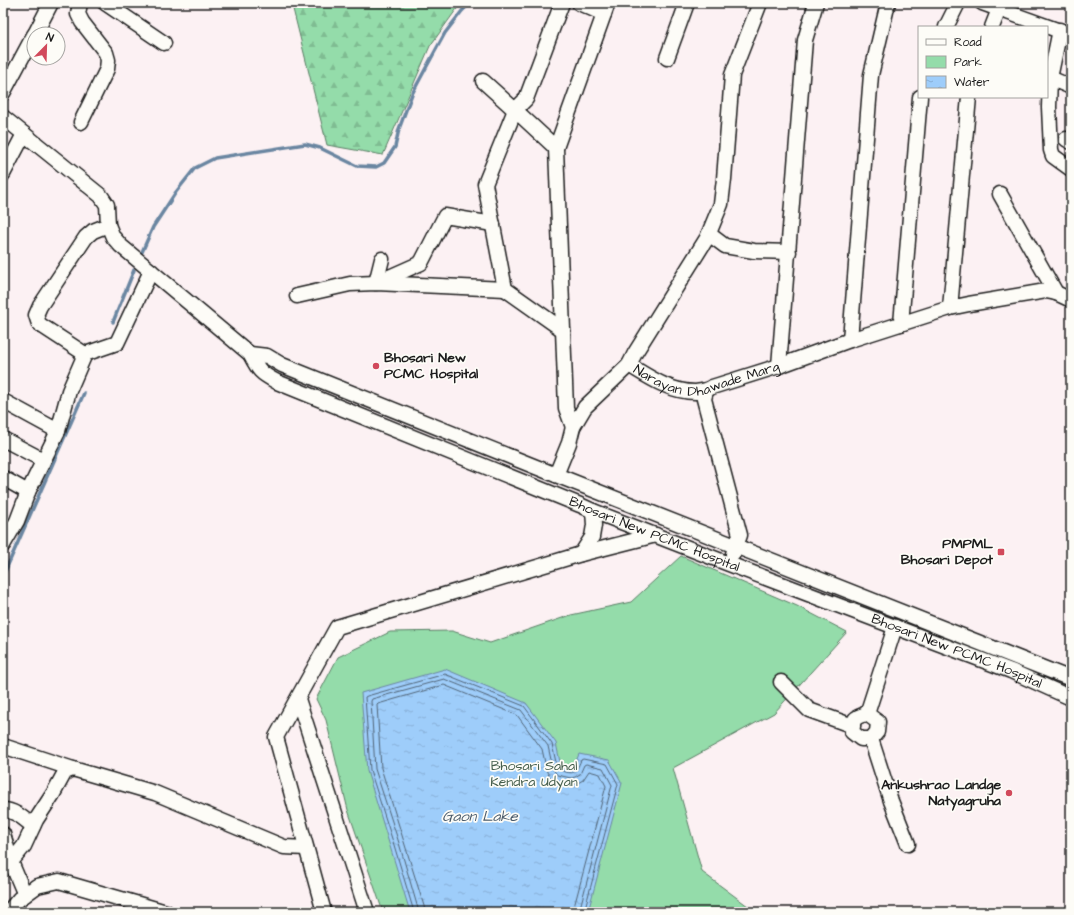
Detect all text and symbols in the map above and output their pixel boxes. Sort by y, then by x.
north arrow [26,26,66,66]
legend [918,26,1048,98]
text: N [44,29,56,46]
text: Road [954,34,982,51]
text: Park [954,54,982,71]
text: Water [954,74,990,91]
place label: Bhosari New PCMC Hospital [384,348,479,384]
street label: Narayan Dhawade Marg [630,354,784,374]
text: Narayan Dhawade Marg [629,356,782,402]
marker: Bhosari New PCMC Hospital [371,361,381,371]
street label: Bhosari New PCMC Hospital [566,492,743,577]
place label: PMPML Bhosari Depot [901,534,993,570]
marker: PMPML Bhosari Depot [996,547,1006,557]
street label: Bhosari New PCMC Hospital [868,609,1045,694]
park label: Bhosari Sahal Kendra Udyan [490,756,578,792]
place label: Ankushrao Landge Natyagruha [881,775,1002,812]
marker: Ankushrao Landge Natyagruha [1004,788,1014,798]
water label: Gaon Lake [442,806,519,827]

